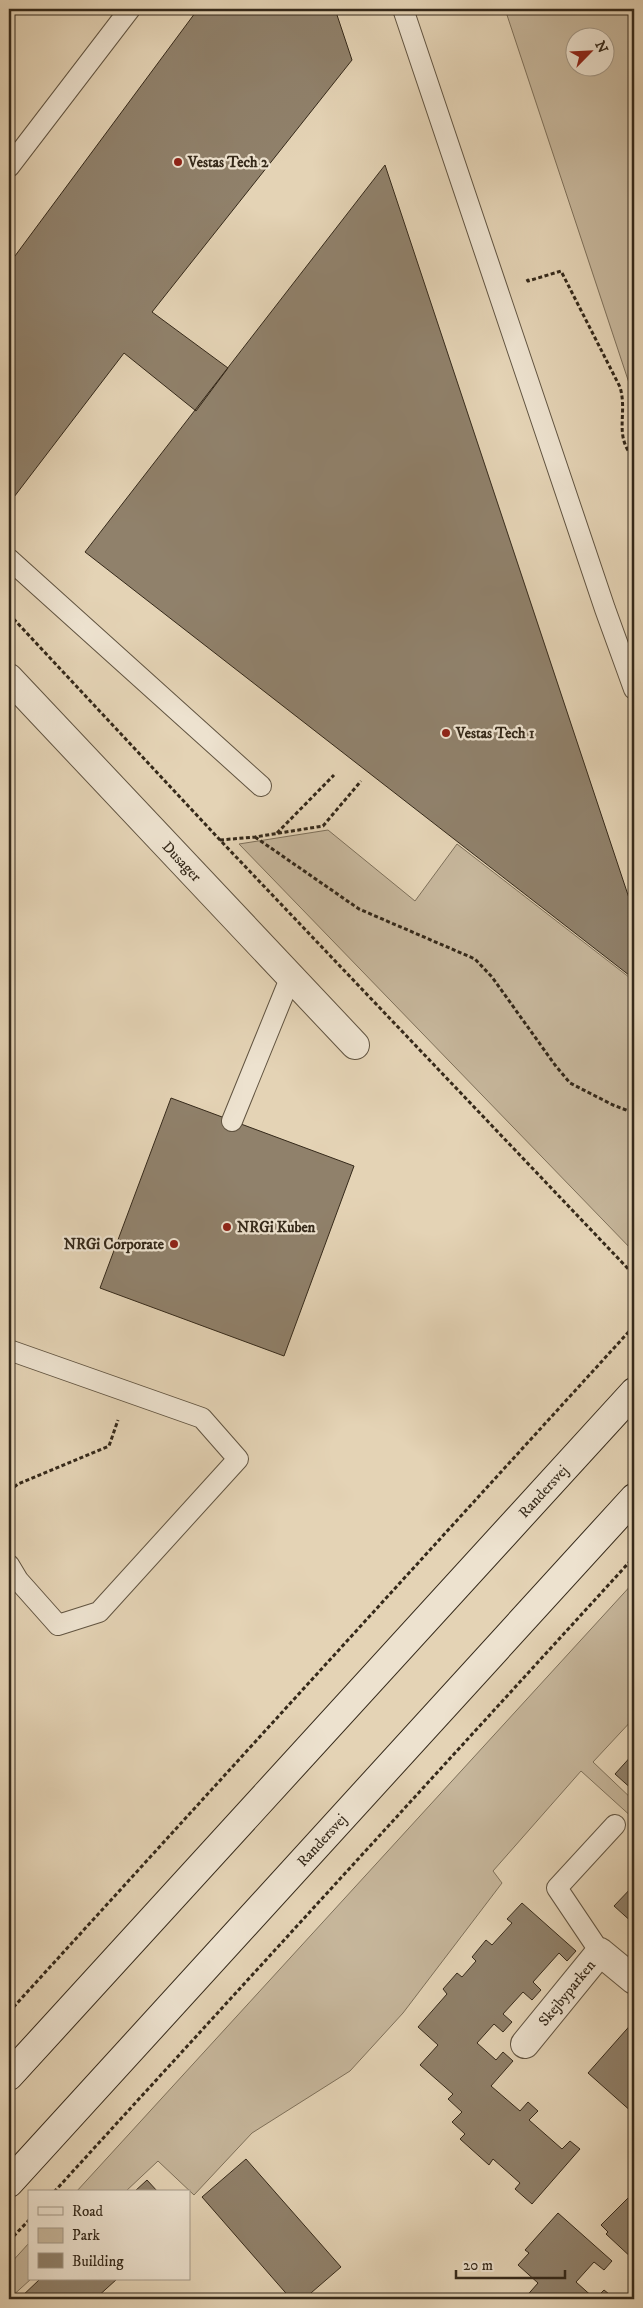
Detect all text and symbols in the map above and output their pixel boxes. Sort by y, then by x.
north arrow [566,28,616,78]
text: N [590,38,612,56]
place label: Vestas Tech 2 [187,153,269,172]
marker: Vestas Tech 2 [172,156,184,168]
place label: Vestas Tech 1 [455,724,535,743]
marker: Vestas Tech 1 [440,727,452,739]
street label: Dusager [158,837,205,886]
place label: NRGi Kuben [237,1218,316,1237]
marker: NRGi Kuben [221,1221,233,1233]
place label: NRGi Corporate [64,1235,165,1254]
marker: NRGi Corporate [168,1238,180,1250]
street label: Randersvej [515,1461,573,1522]
street label: Randersvej [293,1810,351,1871]
street label: Skejbyparken [534,1956,600,2030]
legend [28,2190,190,2280]
text: Road [72,2202,104,2221]
text: Park [72,2226,101,2245]
scale bar [456,2248,564,2280]
text: Building [72,2252,124,2271]
text: 20 m [463,2256,493,2275]

